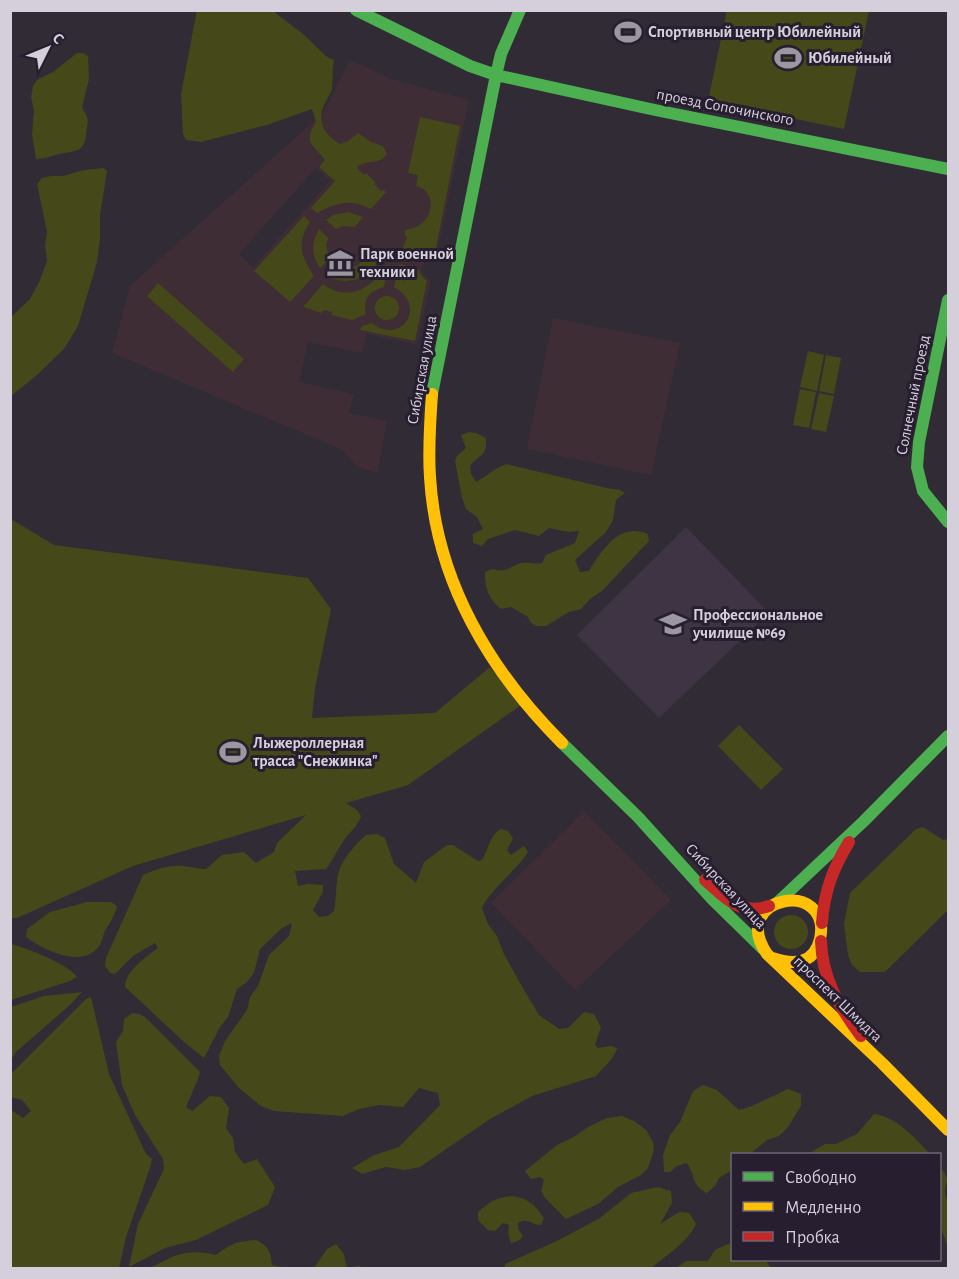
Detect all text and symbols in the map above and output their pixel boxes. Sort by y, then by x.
sports icon: Спортивный центр Юбилейный [613,17,643,47]
north arrow [18,18,78,78]
place label: Спортивный центр Юбилейный [648,24,861,40]
text: С [49,30,67,47]
sports icon: Юбилейный [773,43,803,73]
place label: Юбилейный [808,50,892,66]
street label: проезд Сопочинского [655,86,795,128]
place label: Парк военной техники [359,246,454,280]
museum icon: Парк военной техники [325,248,355,278]
street label: Сибирская улица [405,314,440,426]
street label: Солнечный проезд [894,334,932,456]
place label: Профессиональное училище №69 [692,607,823,642]
school or university icon: Профессиональное училище №69 [658,609,688,639]
place label: Лыжероллерная трасса "Снежинка" [252,735,378,769]
sports icon: Лыжероллерная трасса "Снежинка" [218,737,248,767]
street label: Сибирская улица [682,840,769,932]
street label: проспект Шмидта [791,953,885,1045]
legend [731,1153,941,1261]
text: Свободно [785,1168,857,1187]
text: Медленно [785,1199,861,1217]
text: Пробка [785,1228,840,1247]

